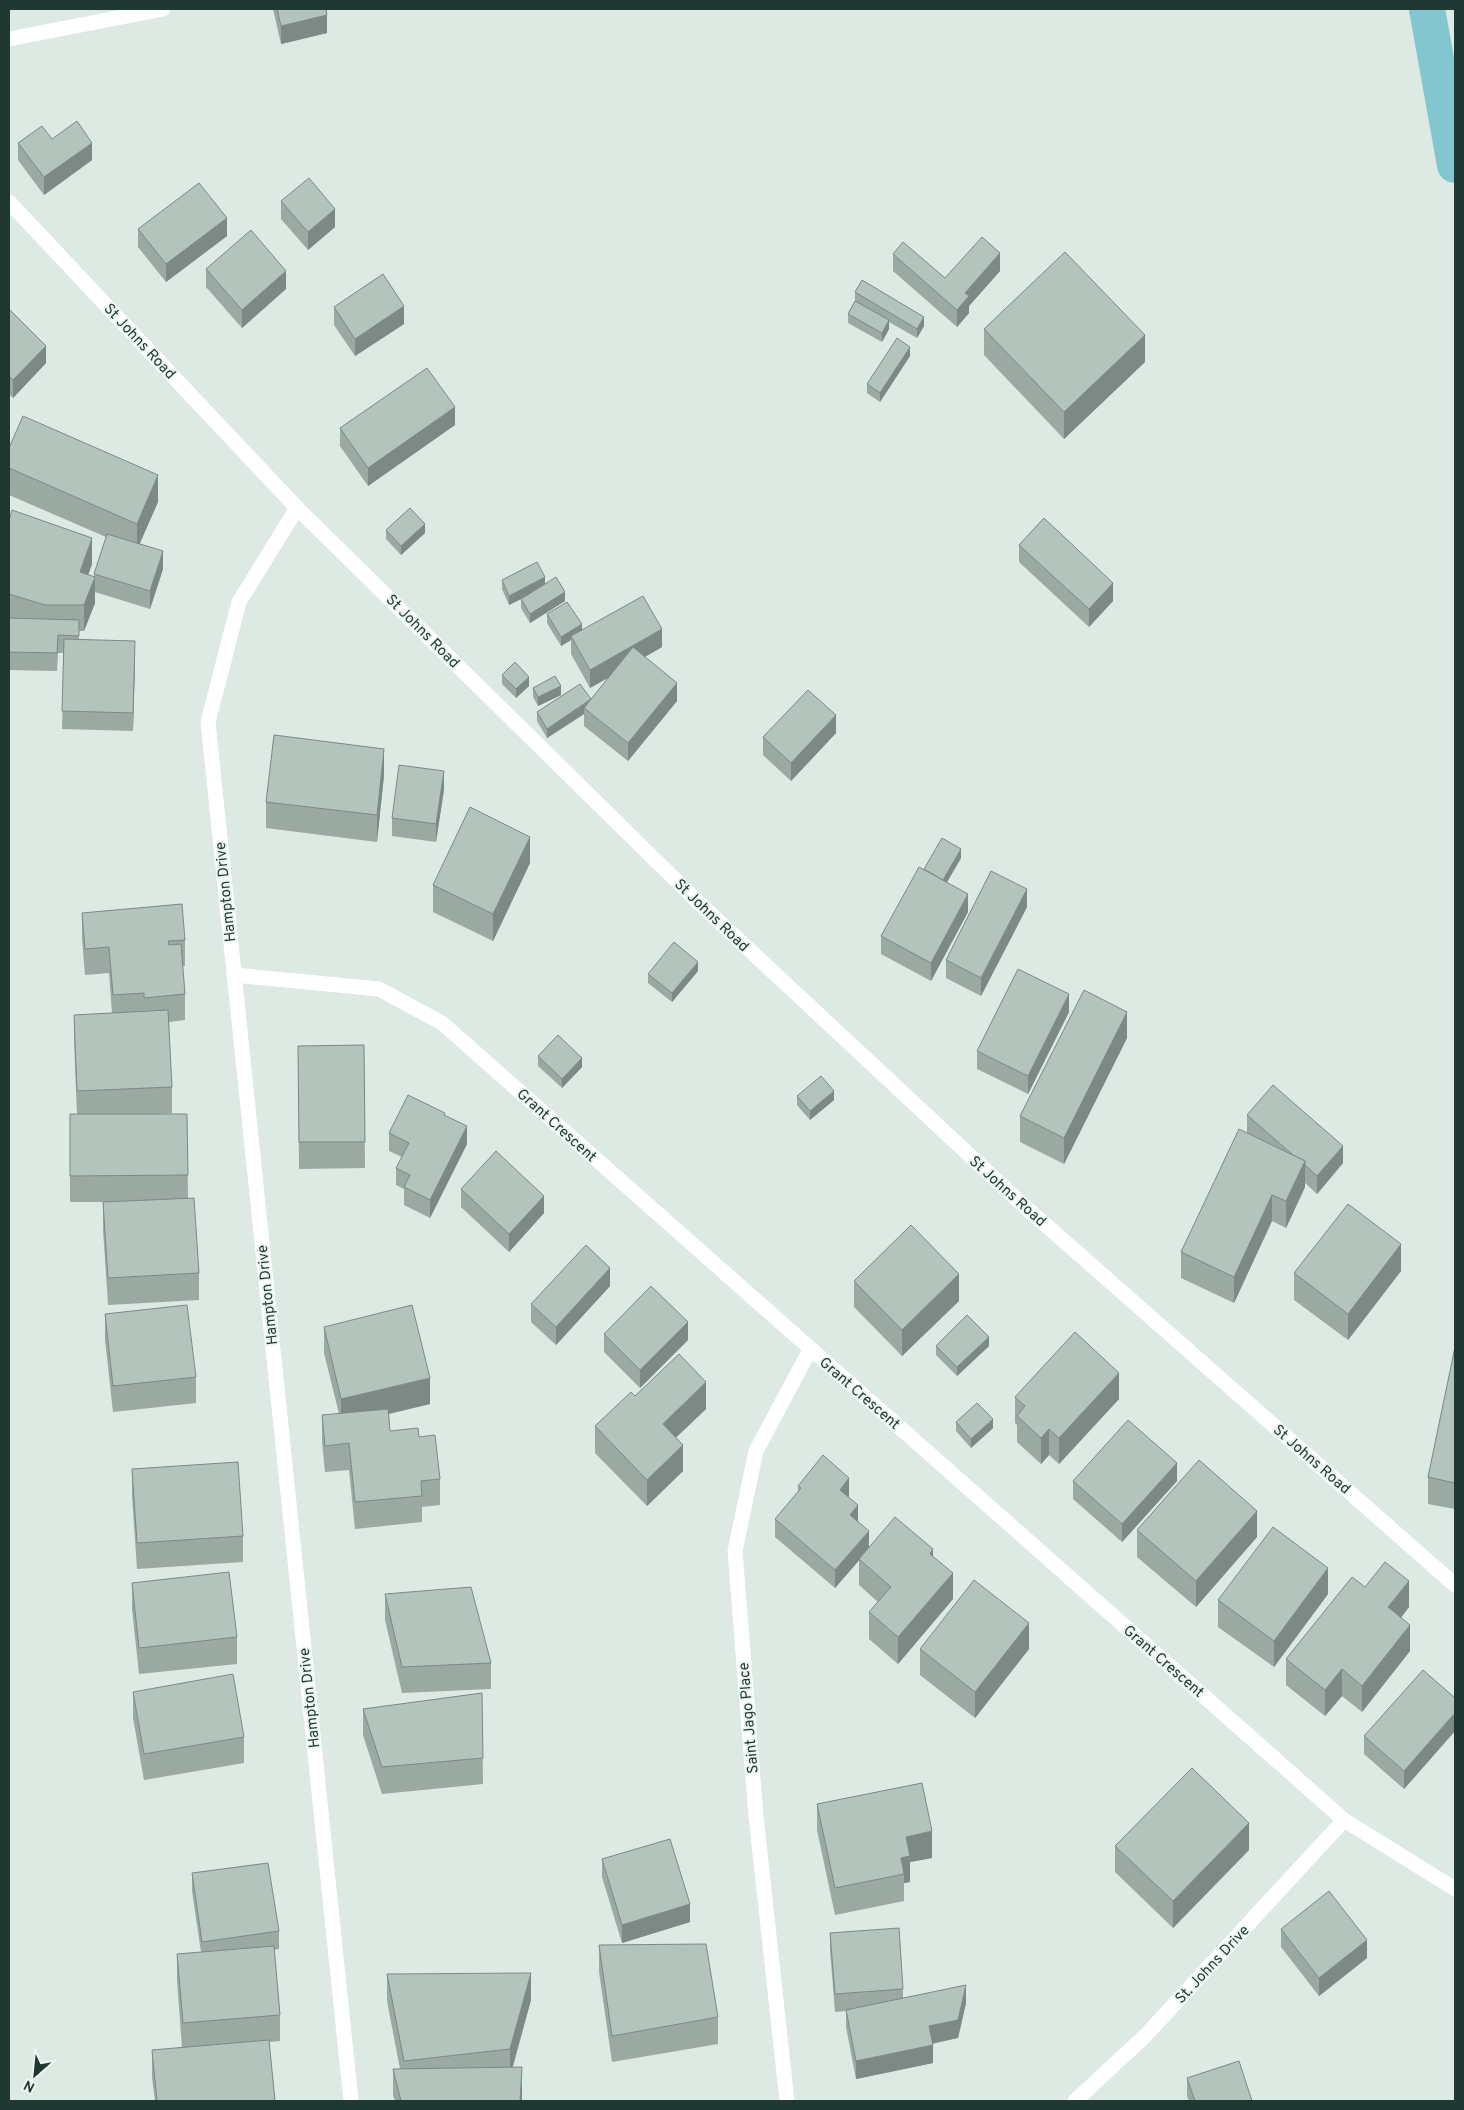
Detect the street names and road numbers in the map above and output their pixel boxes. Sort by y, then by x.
street label: St Johns Road [99,300,179,384]
street label: St Johns Road [381,591,463,673]
street label: Hampton Drive [212,841,241,943]
street label: St Johns Road [669,876,752,957]
street label: Grant Crescent [512,1085,600,1167]
street label: St Johns Road [965,1153,1049,1232]
street label: Hampton Drive [254,1244,283,1346]
street label: Grant Crescent [815,1354,903,1434]
street label: St Johns Road [1268,1421,1354,1499]
street label: Grant Crescent [1119,1622,1207,1702]
street label: Hampton Drive [296,1647,325,1749]
street label: Saint Jago Place [735,1661,764,1774]
street label: St. Johns Drive [1172,1922,1254,2008]

